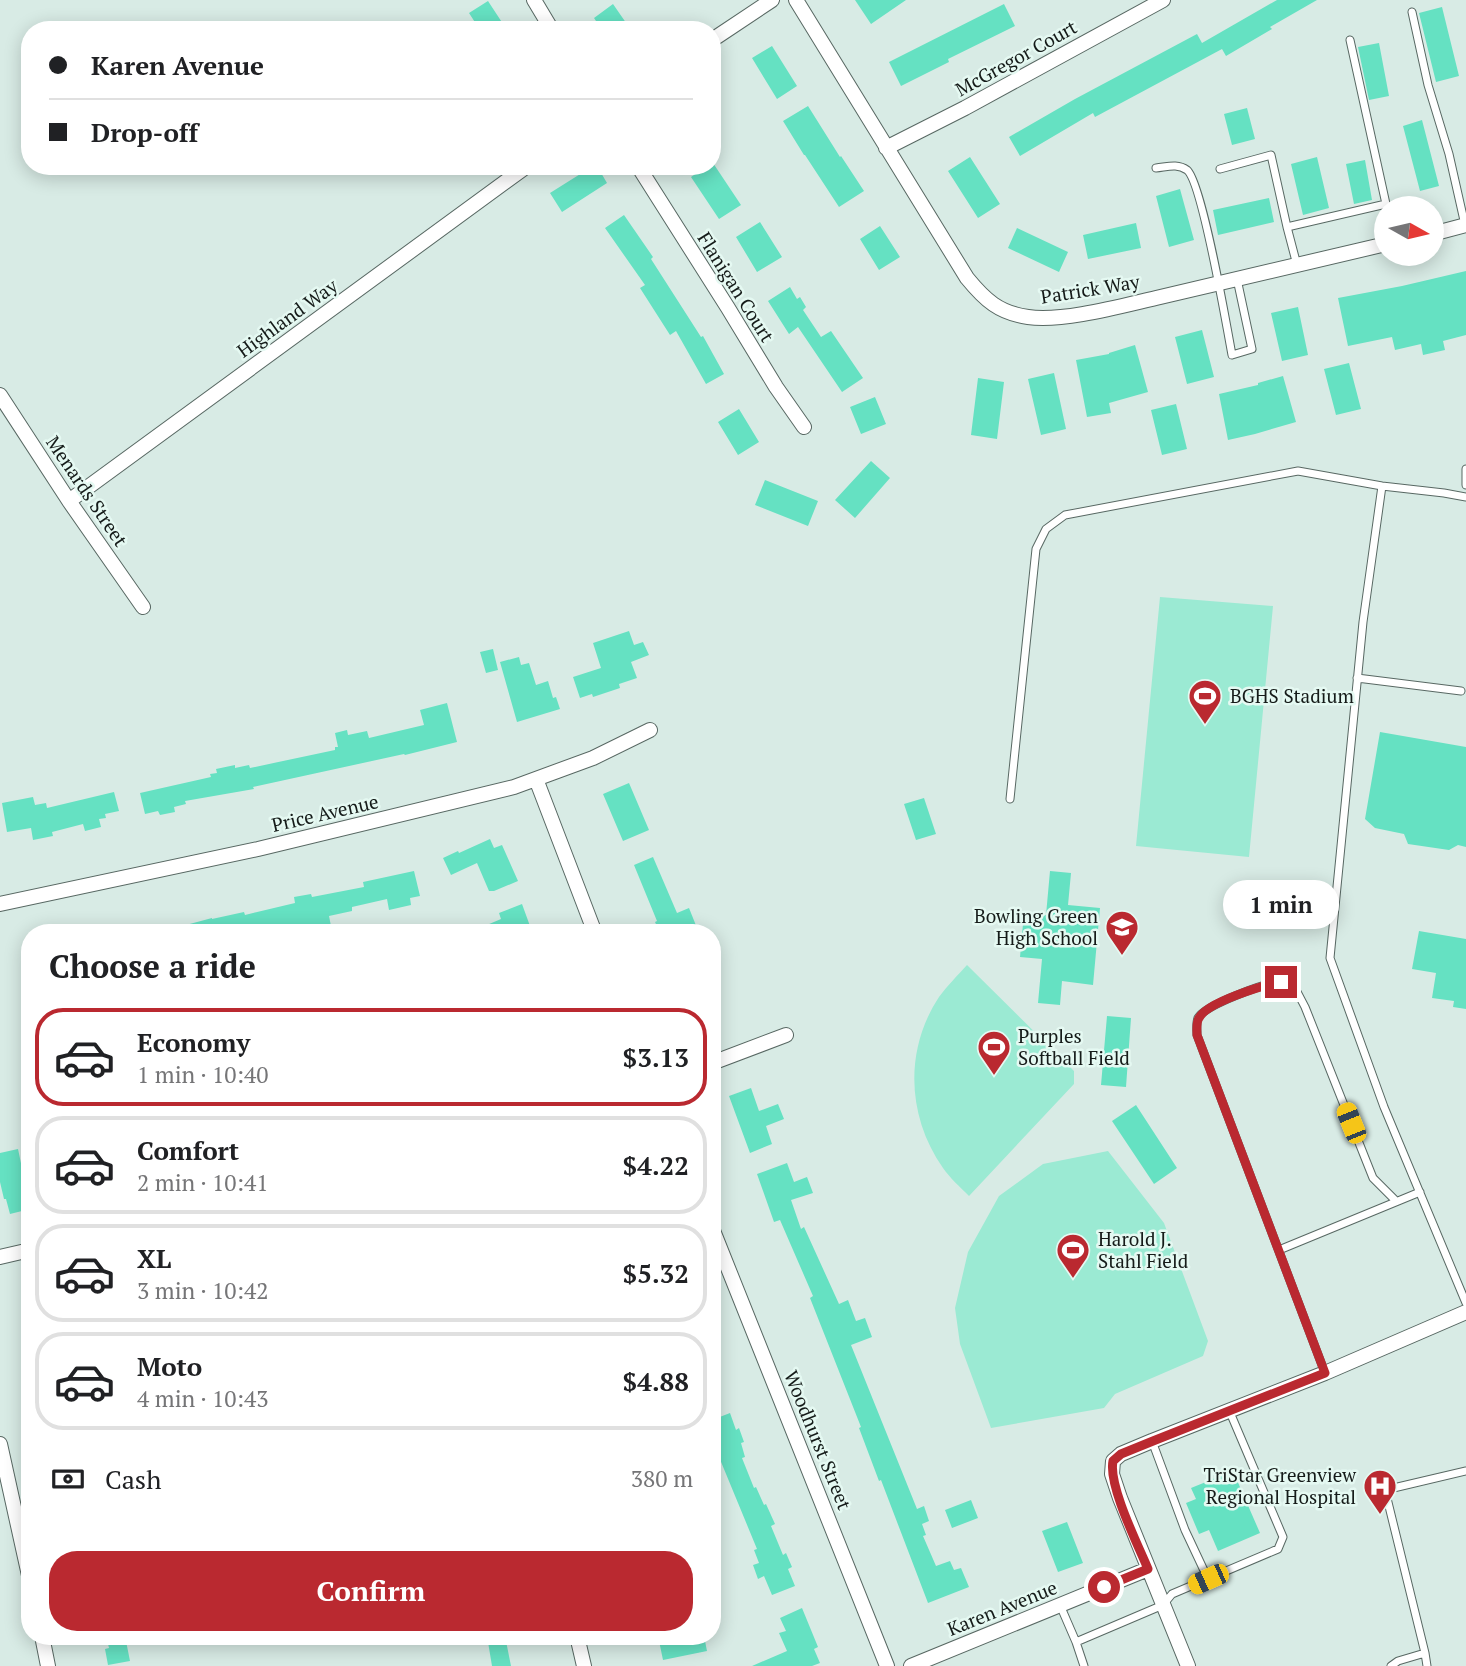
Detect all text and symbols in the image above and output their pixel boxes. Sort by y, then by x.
street label: McGregor Court [951,14,1081,101]
text: Karen Avenue [91,48,264,82]
text: Drop-off [91,115,198,149]
north arrow [1374,196,1444,266]
map controls [1374,196,1444,266]
street label: Flanigan Court [693,227,780,347]
street label: Patrick Way [1039,268,1142,309]
street label: Highland Way [232,273,342,362]
street label: Menards Street [41,431,134,551]
sports icon: BGHS Stadium [1186,677,1224,726]
place label: BGHS Stadium [1230,683,1354,708]
street label: Price Avenue [269,788,381,837]
callout: 1 min [1223,880,1339,930]
text: 1 min [1250,889,1312,920]
place label: Bowling Green High School [974,903,1098,950]
school or university icon: Bowling Green High School [1103,908,1141,957]
text: Choose a ride [49,945,256,987]
route end [1265,966,1297,998]
place label: Purples Softball Field [1018,1023,1130,1070]
text: Economy [137,1025,250,1059]
icon: car [53,1026,116,1089]
sports icon: Purples Softball Field [975,1028,1013,1077]
text: $3.13 [623,1040,689,1074]
text: 1 min · 10:40 [137,1059,269,1090]
car [1334,1100,1369,1146]
text: Comfort [137,1133,239,1167]
icon: car [53,1134,116,1197]
text: $4.22 [623,1148,689,1182]
text: 2 min · 10:41 [137,1167,269,1198]
place label: Harold J. Stahl Field [1098,1226,1189,1273]
sports icon: Harold J. Stahl Field [1054,1231,1092,1280]
text: XL [137,1241,171,1275]
icon: car [53,1242,116,1305]
text: $5.32 [623,1256,689,1290]
text: 3 min · 10:42 [137,1275,269,1306]
text: Moto [137,1349,202,1383]
icon: car [53,1350,116,1413]
text: $4.88 [623,1364,689,1398]
street label: Woodhurst Street [779,1367,858,1513]
text: 4 min · 10:43 [137,1383,269,1414]
icon: cash [49,1460,87,1498]
text: Cash [105,1462,161,1496]
place label: TriStar Greenview Regional Hospital [1204,1462,1357,1509]
text: 380 m [631,1463,693,1494]
hospital icon: TriStar Greenview Regional Hospital [1361,1467,1399,1516]
button: Confirm [49,1551,693,1631]
car [1185,1561,1232,1597]
route start [1088,1571,1120,1603]
street label: Karen Avenue [943,1574,1060,1641]

